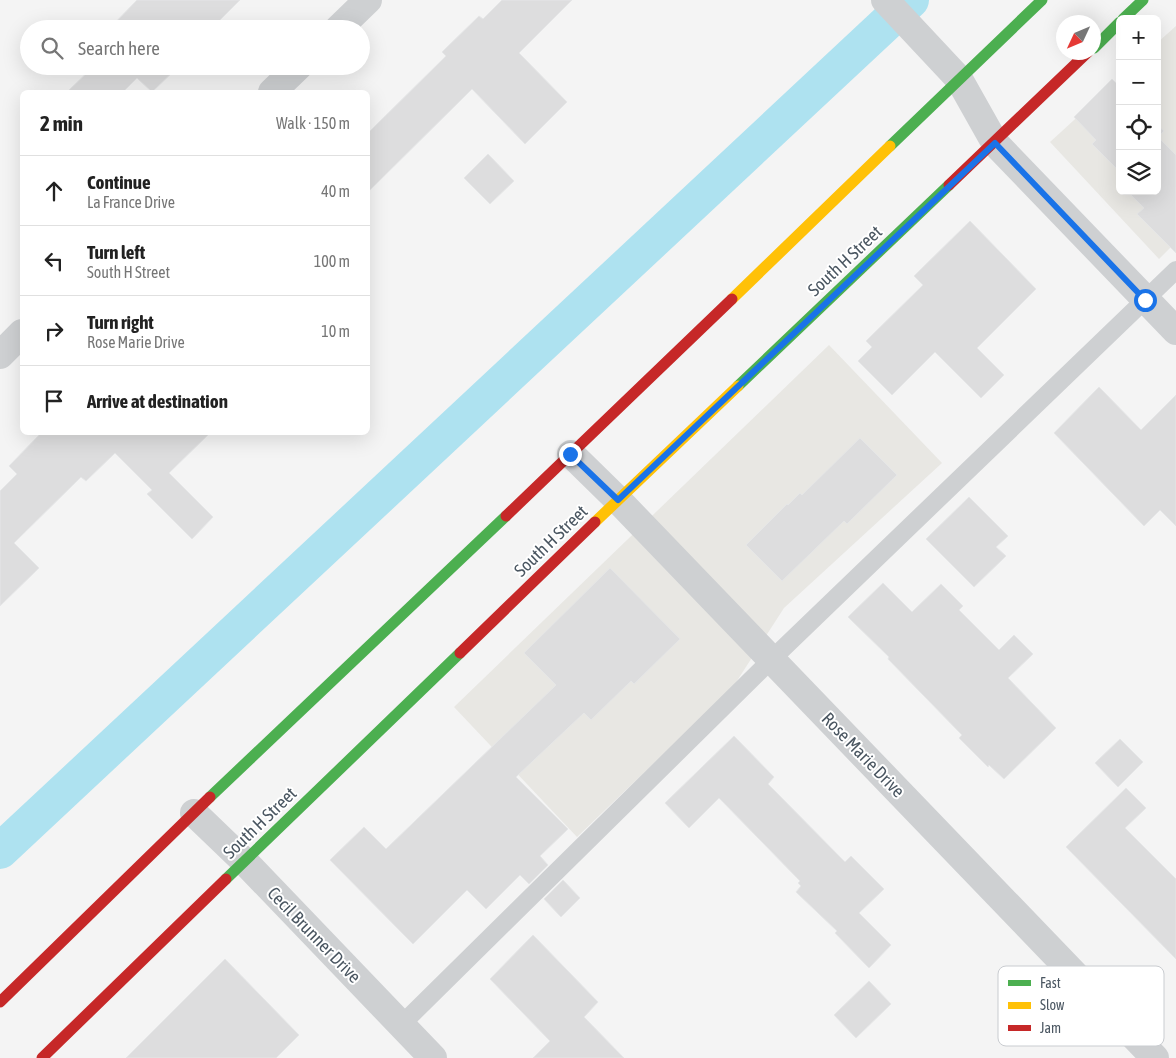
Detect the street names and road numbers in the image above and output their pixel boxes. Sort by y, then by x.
street label: South H Street [803,221,886,300]
street label: South H Street [510,501,592,581]
street label: Rose Marie Drive [818,708,909,801]
street label: South H Street [219,783,301,863]
street label: Cecil Brunner Drive [263,882,365,987]

